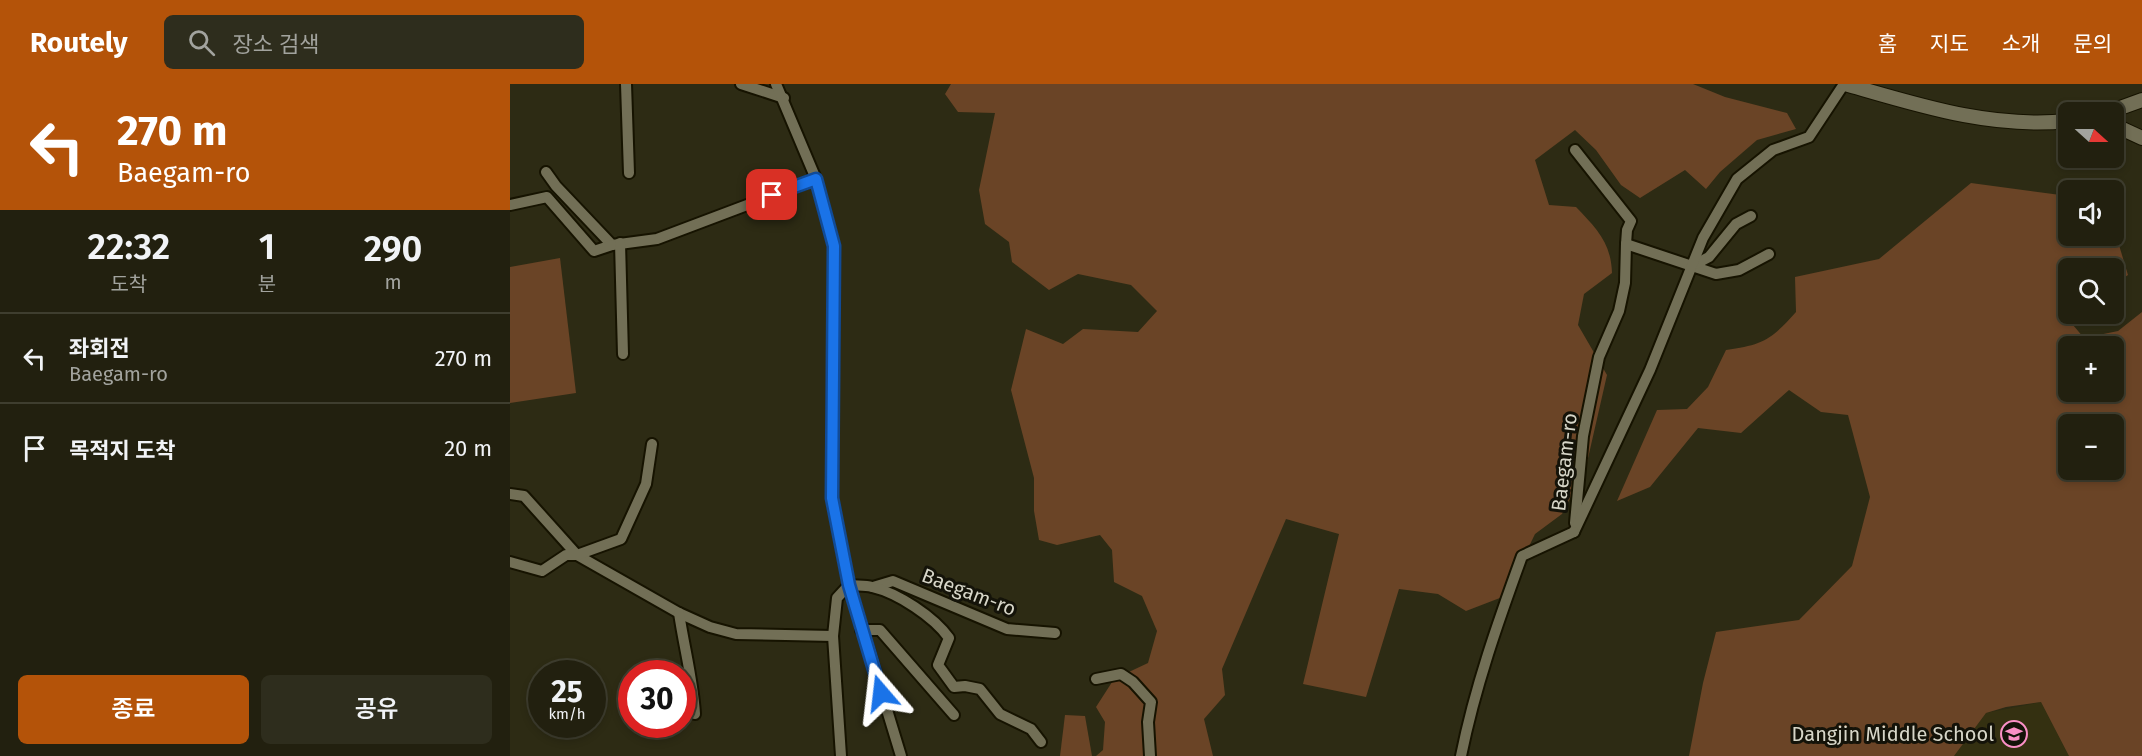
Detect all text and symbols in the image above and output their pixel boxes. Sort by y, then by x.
search box [164,15,584,69]
text: Routely [30,26,128,59]
icon: search [185,26,218,59]
text: 장소 검색 [233,31,319,58]
text: 홈 [1878,31,1897,57]
text: 지도 [1930,31,1969,57]
text: 소개 [2002,31,2040,57]
text: 문의 [2073,31,2112,57]
north arrow [2058,102,2124,168]
map controls [2058,102,2124,480]
text: 270 m [117,106,228,156]
icon: left [18,108,96,186]
text: Baegam-ro [117,157,250,189]
pin [746,169,797,220]
icon: arrive [755,178,788,211]
button: sound [2058,180,2124,246]
text: 22:32 [88,225,170,269]
text: 1 [259,225,275,269]
text: 290 [364,227,422,271]
button: search [2058,258,2124,324]
text: m [384,270,402,294]
text: 도착 [110,272,147,296]
text: 분 [258,272,276,296]
text: 좌회전 [69,335,130,362]
button: + [2058,336,2124,402]
icon: left [18,342,51,375]
text: 270 m [435,345,492,372]
text: Baegam-ro [69,362,168,386]
street label: Baegam-ro [1546,411,1582,513]
button: − [2058,414,2124,480]
icon: arrive [18,432,51,465]
text: 20 m [444,435,492,462]
text: 목적지 도착 [69,437,175,464]
street label: Baegam-ro [919,563,1019,621]
speed limit sign: 30 [618,660,696,738]
position arrow [849,661,913,725]
text: 25 [551,674,583,710]
button: 종료 [18,675,249,744]
button: 공유 [261,675,492,744]
text: km/h [548,705,586,723]
school or university icon: Dangjin Middle School [1999,719,2029,749]
place label: Dangjin Middle School [1792,722,1994,746]

